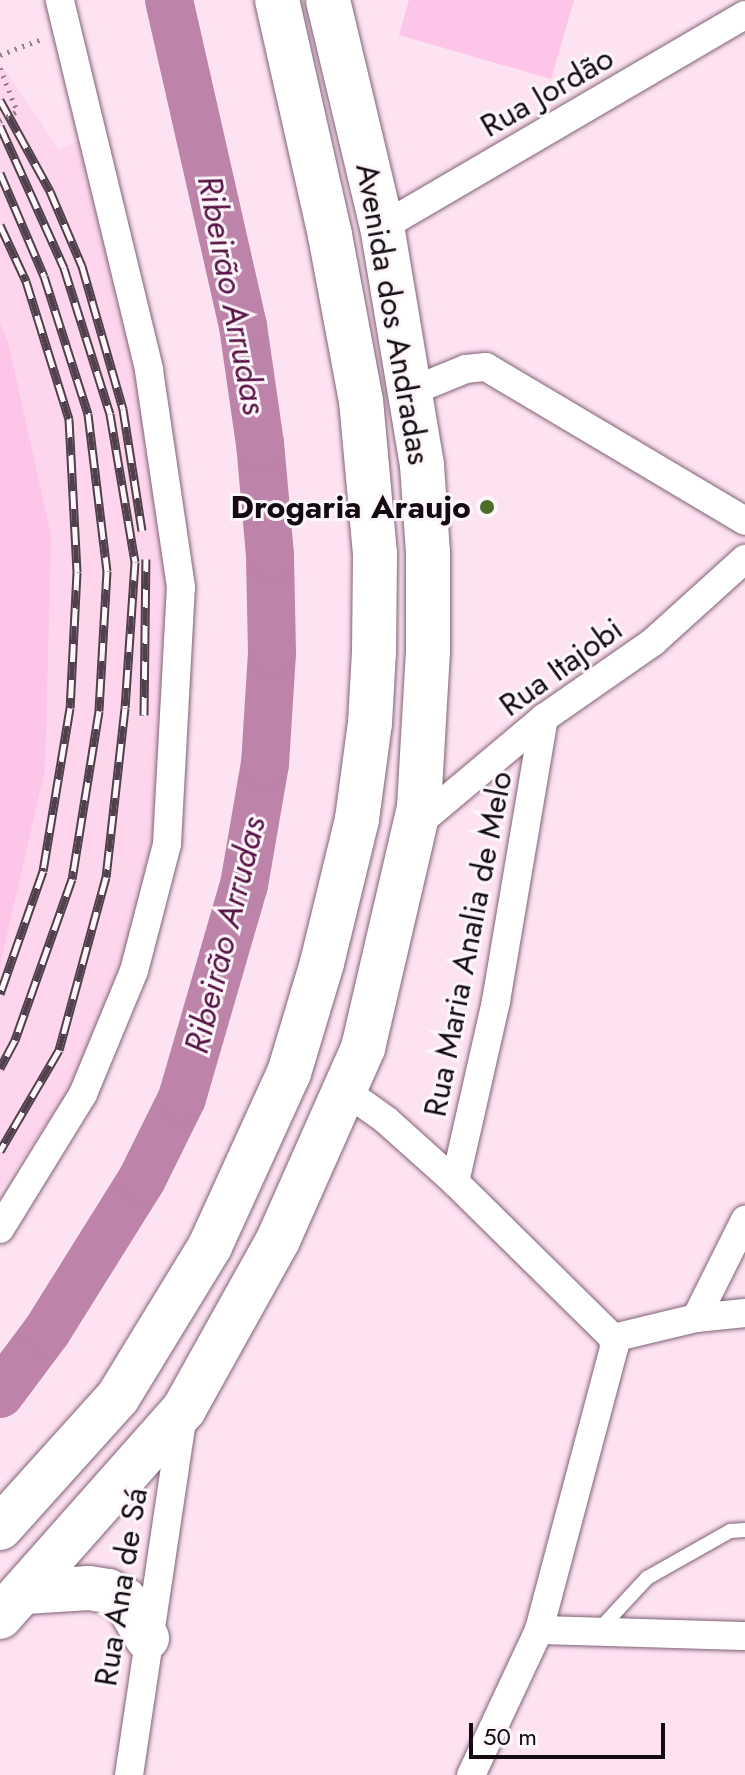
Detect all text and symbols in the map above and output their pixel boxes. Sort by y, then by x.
street label: Rua Jordão [474,39,620,145]
street label: Avenida dos Andradas [348,160,438,468]
water label: Ribeirão Arrudas [189,172,275,418]
place label: Drogaria Araujo [230,488,471,526]
marker: Drogaria Araujo [478,498,496,516]
street label: Rua Itajobi [492,610,630,724]
street label: Rua Maria Analia de Melo [416,768,520,1120]
water label: Ribeirão Arrudas [176,812,274,1058]
street label: Rua Ana de Sá [86,1485,156,1689]
scale bar [473,1707,669,1757]
text: 50 m [483,1719,537,1754]

